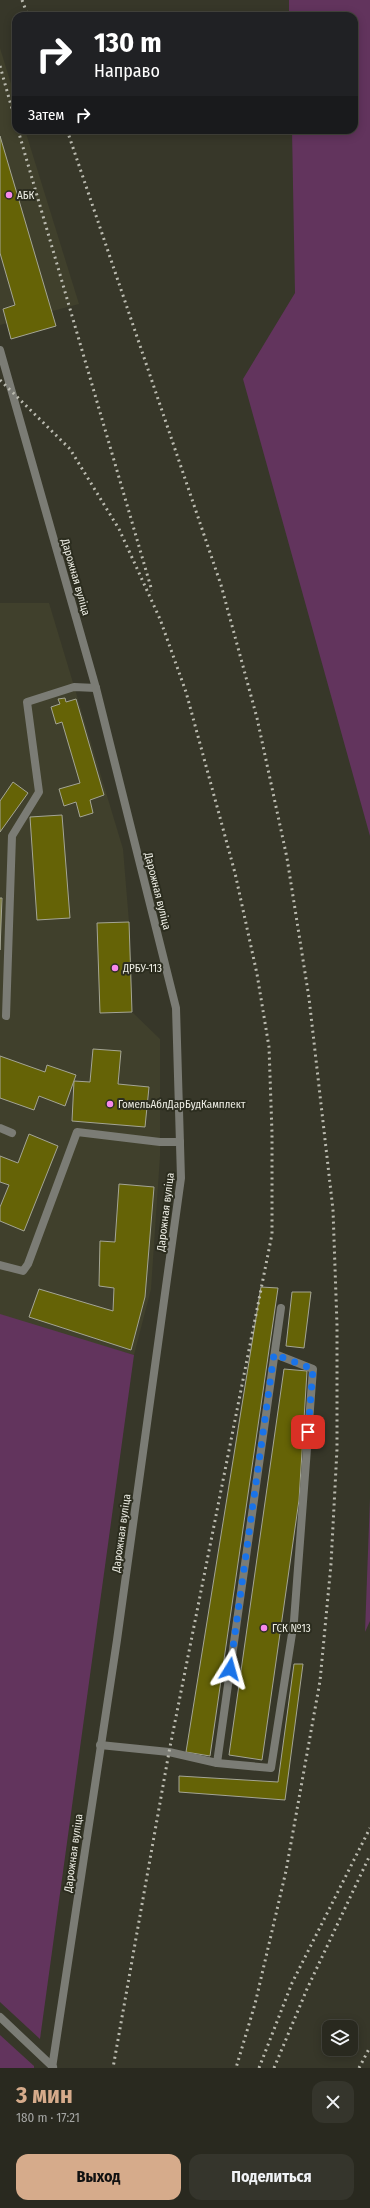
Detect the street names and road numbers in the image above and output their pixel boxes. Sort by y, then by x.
street label: Дарожная вуліца [58,536,93,617]
street label: Дарожная вуліца [141,850,173,931]
street label: Дарожная вуліца [154,1172,177,1253]
street label: Дарожная вуліца [109,1493,133,1574]
street label: Дарожная вуліца [61,1813,85,1894]

